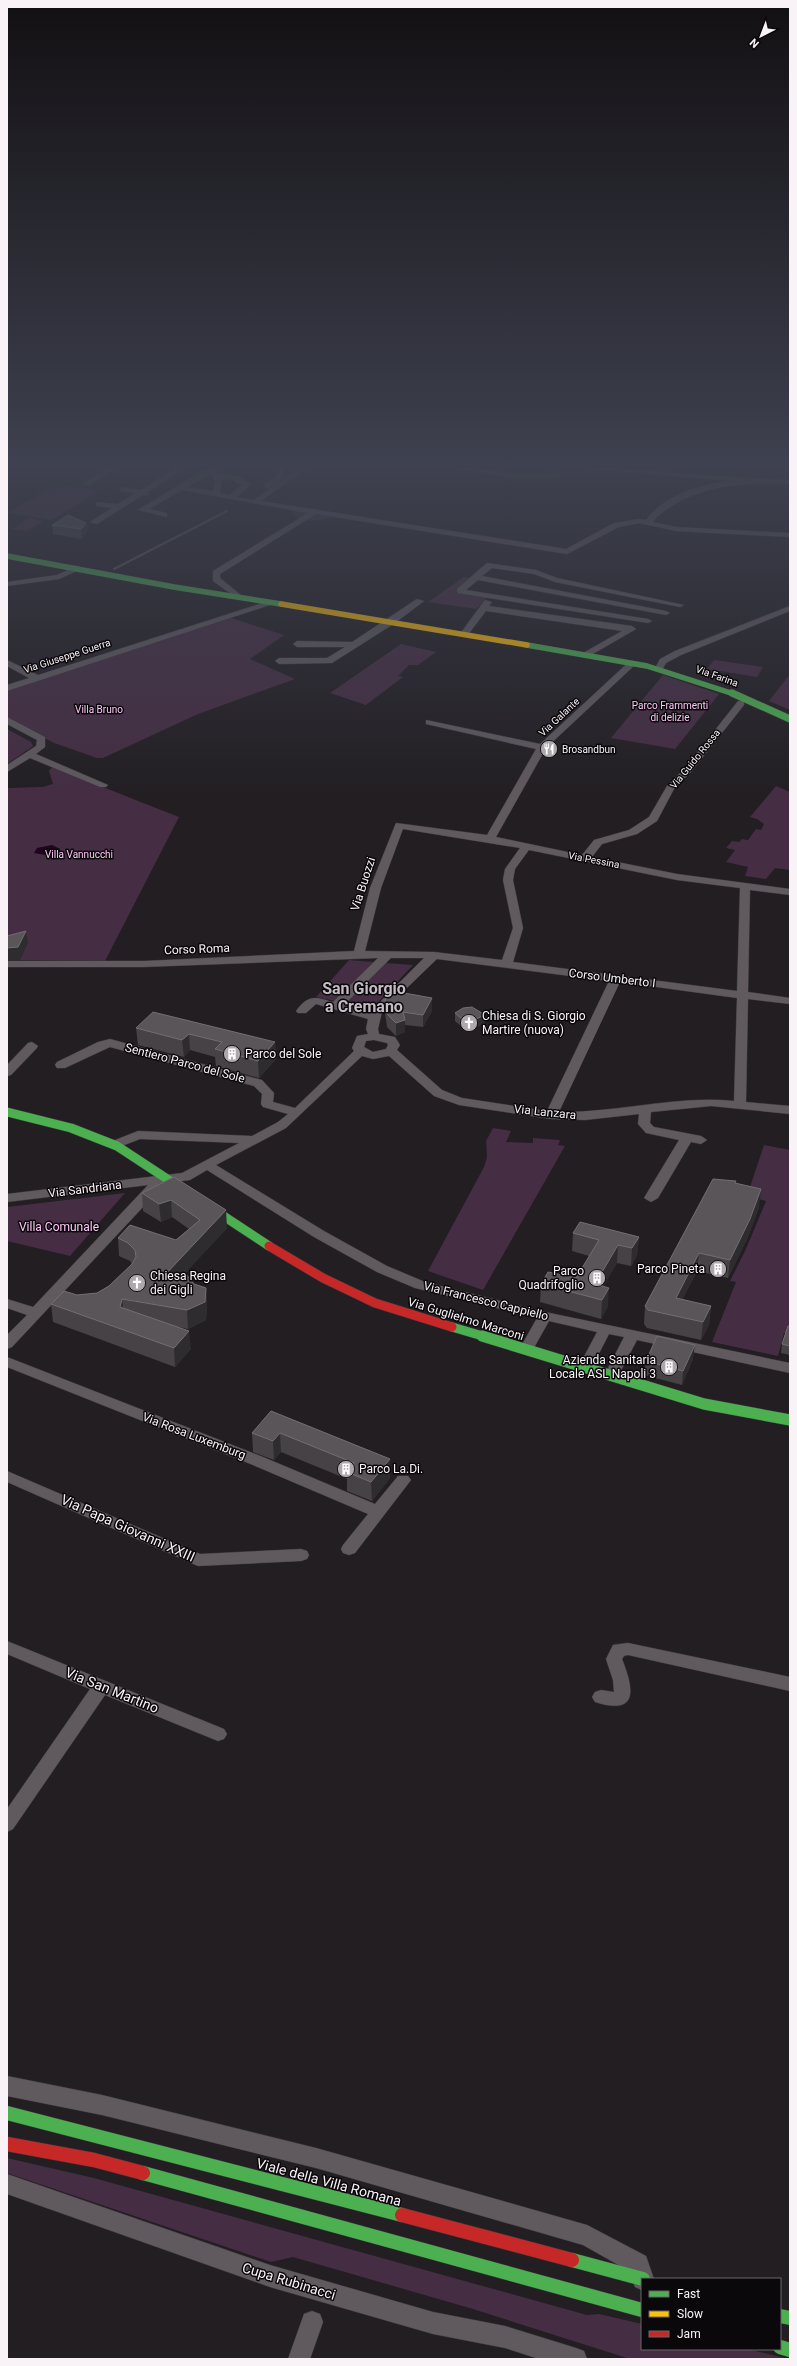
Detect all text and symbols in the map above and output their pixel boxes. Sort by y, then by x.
north arrow [741,16,781,56]
text: N [747,35,762,50]
street label: Via Giuseppe Guerra [22,637,112,675]
street label: Via Farina [694,663,740,689]
street label: Via Galante [537,696,581,738]
park label: Parco Frammenti di delizie [632,700,708,723]
park label: Villa Bruno [75,704,123,715]
street label: Via Guido Rossa [668,727,722,791]
restaurant icon: Brosandbun [539,739,559,759]
place label: Brosandbun [562,744,616,755]
park label: Villa Vannucchi [45,849,113,860]
street label: Via Pessina [567,850,621,870]
street label: Via Buozzi [348,855,378,913]
street label: Corso Roma [164,941,230,957]
street label: Corso Umberto I [568,966,656,990]
district label: San Giorgio a Cremano [322,979,406,1016]
place label: Chiesa di S. Giorgio Martire (nuova) [482,1009,586,1037]
church icon: Chiesa di S. Giorgio Martire (nuova) [459,1013,479,1033]
street label: Sentiero Parco del Sole [124,1040,246,1086]
building icon: Parco del Sole [222,1044,242,1064]
place label: Parco del Sole [245,1047,321,1061]
street label: Via Lanzara [513,1102,577,1122]
street label: Via Sandriana [48,1178,122,1200]
park label: Villa Comunale [19,1220,99,1234]
building icon: Parco Pineta [708,1259,728,1279]
place label: Parco Pineta [637,1262,705,1276]
place label: Parco Quadrifoglio [518,1264,584,1292]
building icon: Parco Quadrifoglio [587,1268,607,1288]
place label: Chiesa Regina dei Gigli [150,1269,226,1297]
church icon: Chiesa Regina dei Gigli [127,1273,147,1293]
street label: Via Francesco Cappiello [422,1279,550,1323]
street label: Via Guglielmo Marconi [406,1295,526,1343]
place label: Azienda Sanitaria Locale ASL Napoli 3 [549,1353,656,1381]
building icon: Azienda Sanitaria Locale ASL Napoli 3 [659,1357,679,1377]
street label: Via Rosa Luxemburg [140,1410,248,1462]
building icon: Parco La.Di. [336,1459,356,1479]
place label: Parco La.Di. [359,1462,423,1476]
street label: Via Papa Giovanni XXIII [58,1491,198,1565]
street label: Via San Martino [63,1664,161,1716]
street label: Viale della Villa Romana [255,2155,403,2209]
street label: Cupa Rubinacci [240,2259,338,2303]
legend [641,2278,781,2350]
text: Fast [677,2287,700,2301]
text: Slow [677,2307,703,2321]
text: Jam [677,2327,701,2341]

